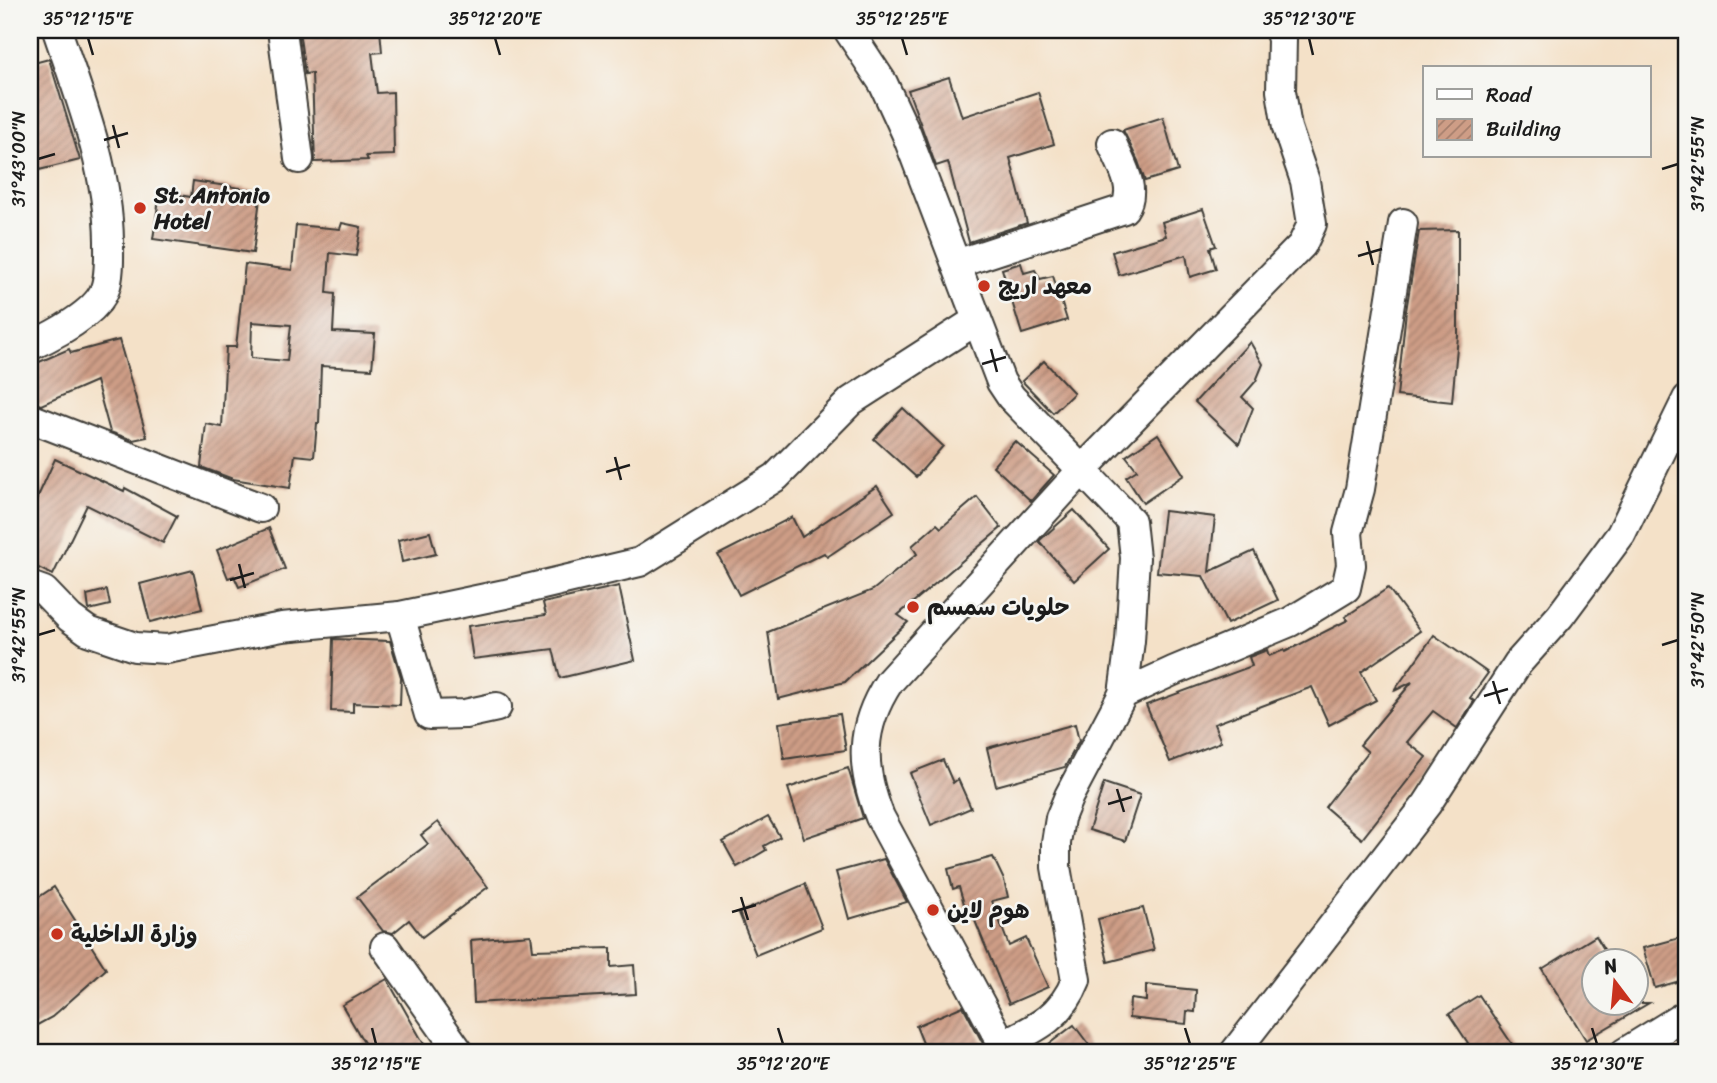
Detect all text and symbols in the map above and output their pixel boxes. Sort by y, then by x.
text: 35°12'15"E [43,3,134,35]
text: 35°12'20"E [449,3,542,35]
text: 35°12'25"E [856,3,949,35]
text: 35°12'30"E [1263,3,1356,35]
legend [1423,66,1650,158]
text: Road [1486,76,1533,114]
text: Building [1486,110,1562,148]
text: 31°43'00"N [3,111,35,207]
text: 31°42'55"N [1682,116,1714,212]
place label: St. Antonio Hotel [153,175,271,242]
marker: St. Antonio Hotel [132,200,148,216]
place label: معهد اريج [998,266,1092,307]
marker: معهد اريج [976,278,992,294]
text: 31°42'55"N [3,587,35,683]
place label: حلويات سمسم [927,587,1070,628]
text: 31°42'50"N [1682,592,1714,688]
marker: حلويات سمسم [905,599,921,615]
place label: هوم لاين [947,890,1030,931]
marker: هوم لاين [925,902,941,918]
place label: وزارة الداخلية [71,914,198,955]
marker: وزارة الداخلية [49,926,65,942]
north arrow [1580,946,1650,1016]
text: N [1599,948,1622,984]
text: 35°12'15"E [331,1048,422,1080]
text: 35°12'20"E [737,1048,830,1080]
text: 35°12'25"E [1144,1048,1237,1080]
text: 35°12'30"E [1551,1048,1644,1080]

